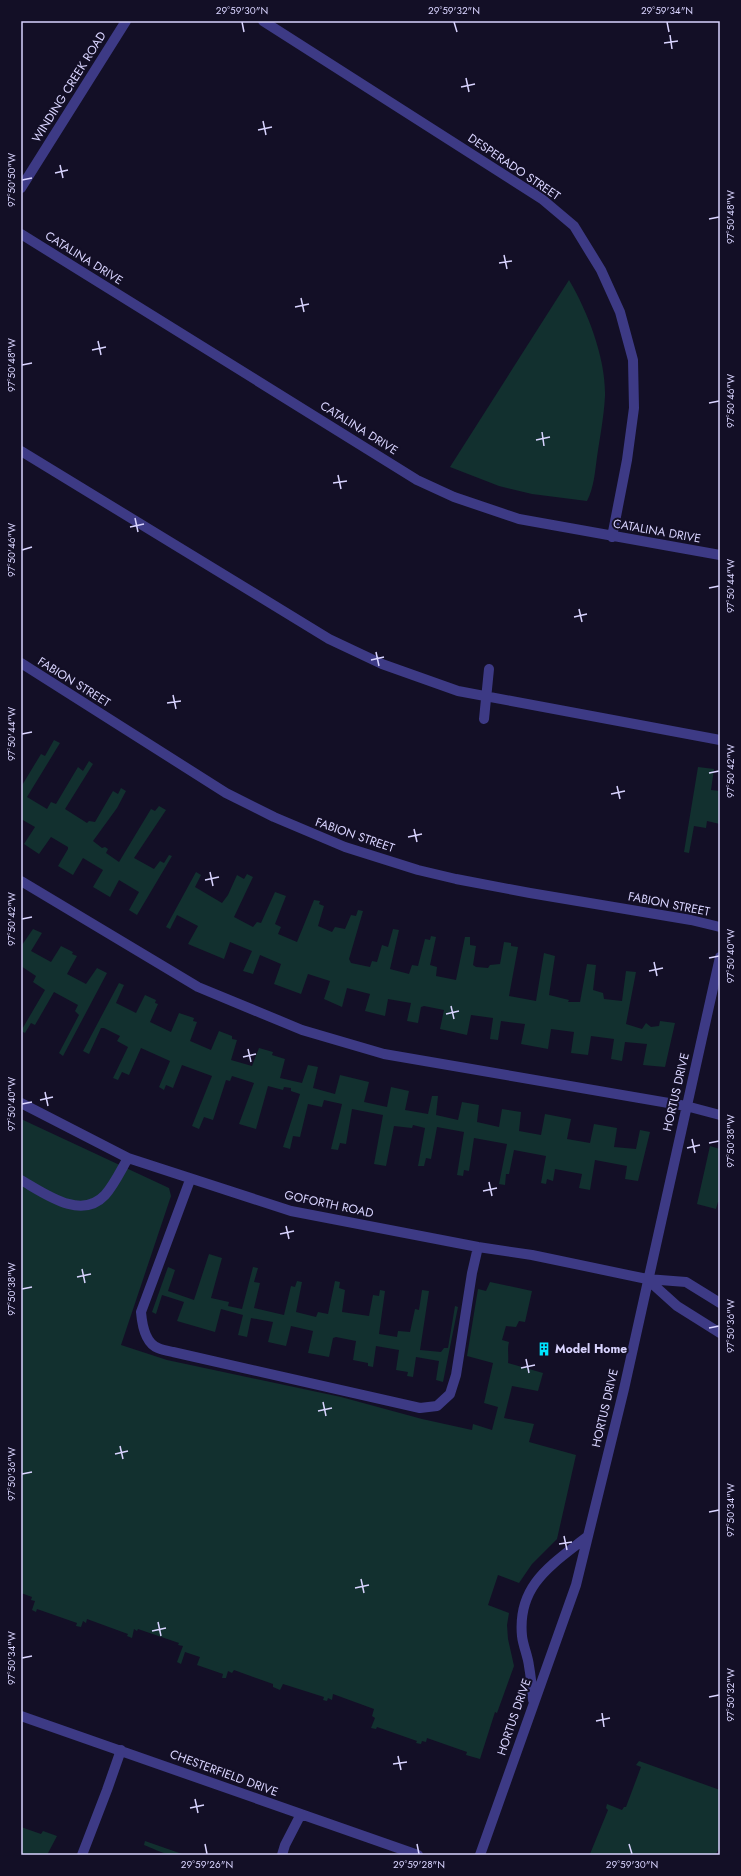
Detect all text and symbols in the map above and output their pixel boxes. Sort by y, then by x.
text: 29°59'30"N [216,3,268,18]
text: 29°59'32"N [428,3,480,18]
text: 29°59'34"N [641,3,693,18]
street label: WINDING CREEK ROAD [27,28,111,146]
street label: DESPERADO STREET [464,129,564,205]
text: 97°50'50"W [4,153,19,207]
text: 97°50'48"W [723,190,738,244]
street label: CATALINA DRIVE [42,227,126,289]
text: 97°50'48"W [4,338,19,392]
text: 97°50'46"W [723,374,738,428]
street label: CATALINA DRIVE [317,397,401,459]
street label: CATALINA DRIVE [612,514,702,548]
text: 97°50'46"W [4,523,19,577]
text: 97°50'44"W [723,559,738,613]
street label: FABION STREET [34,652,114,712]
text: 97°50'44"W [4,707,19,761]
text: 97°50'42"W [723,744,738,798]
street label: FABION STREET [313,813,397,857]
street label: FABION STREET [627,887,712,921]
text: 97°50'42"W [4,892,19,946]
text: 97°50'40"W [723,929,738,983]
street label: HORTUS DRIVE [658,1051,694,1133]
text: 97°50'40"W [4,1077,19,1131]
text: 97°50'38"W [723,1114,738,1168]
street label: GOFORTH ROAD [283,1186,375,1222]
text: 97°50'38"W [4,1262,19,1316]
text: 97°50'36"W [723,1299,738,1353]
place label: Model Home [555,1340,627,1358]
building icon: Model Home [536,1341,552,1357]
street label: HORTUS DRIVE [587,1367,623,1449]
text: 97°50'36"W [4,1447,19,1501]
text: 97°50'34"W [723,1483,738,1537]
text: 97°50'34"W [4,1631,19,1685]
text: 97°50'32"W [723,1668,738,1722]
street label: HORTUS DRIVE [492,1676,536,1758]
street label: CHESTERFIELD DRIVE [167,1745,281,1801]
text: 29°59'26"N [181,1857,233,1872]
text: 29°59'28"N [393,1857,445,1872]
text: 29°59'30"N [606,1857,658,1872]

